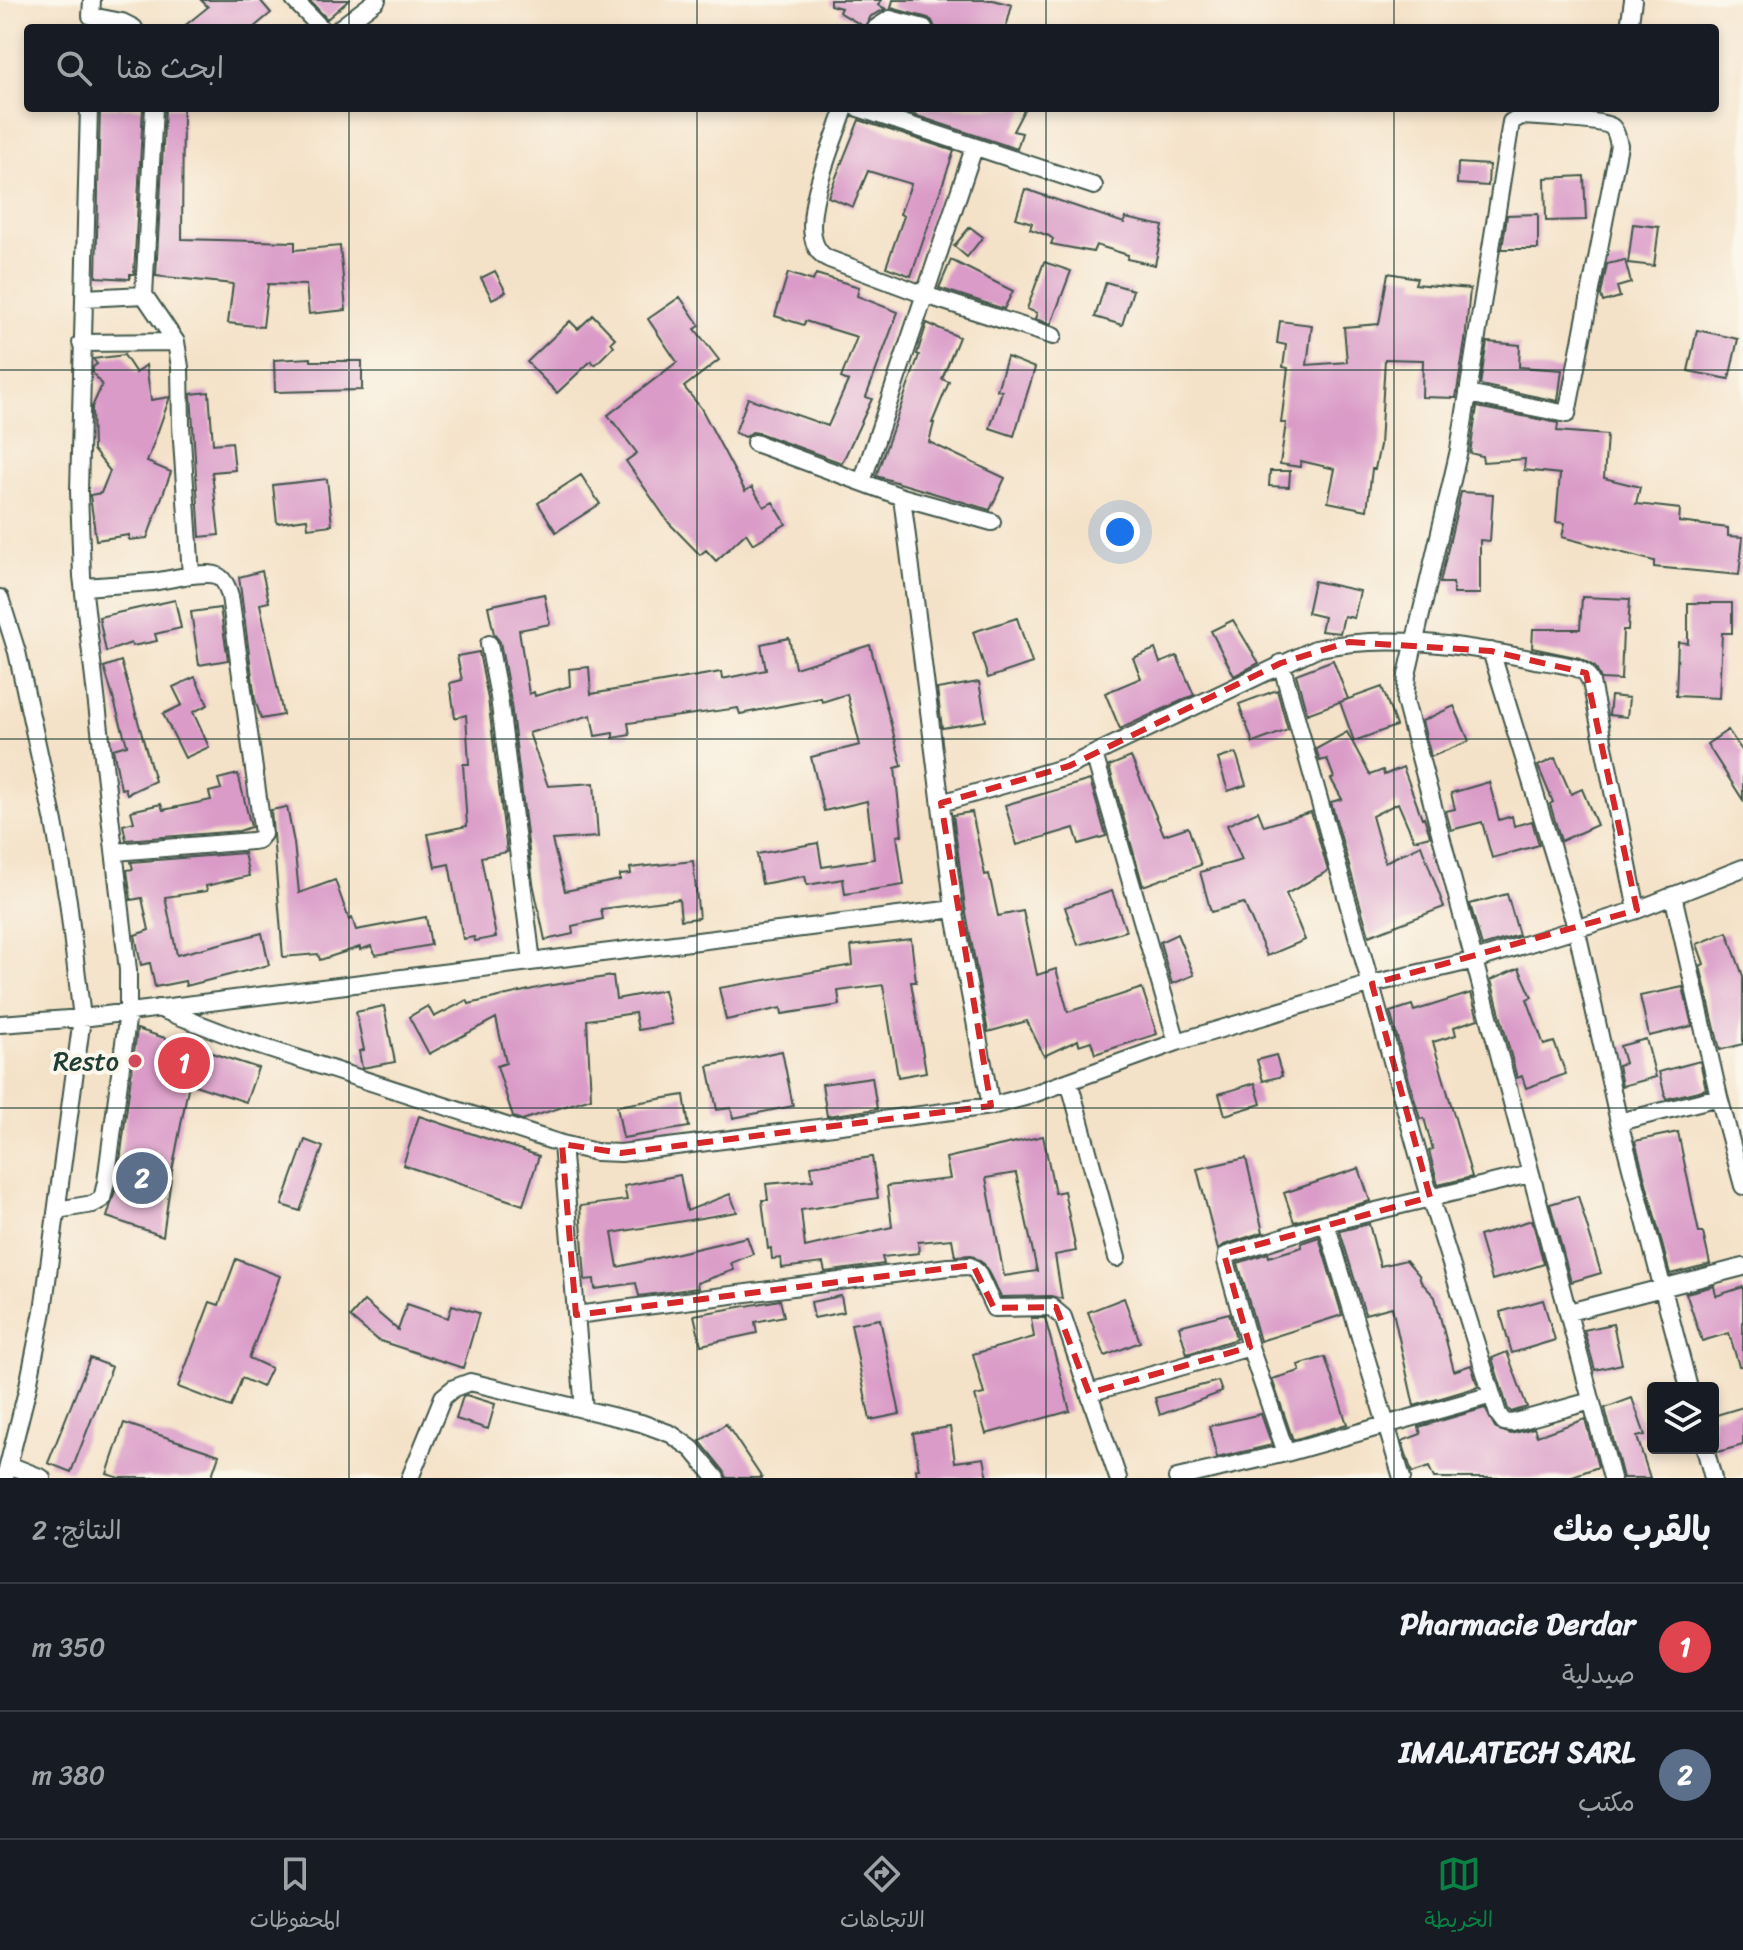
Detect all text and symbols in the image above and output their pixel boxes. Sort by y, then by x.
search box [24,24,1719,112]
text: ابحث هنا [116,41,224,95]
icon: search [52,46,96,90]
your location [1100,512,1140,552]
pin: 1 [158,1033,210,1093]
place label: Resto [53,1038,119,1084]
marker: Resto [126,1052,144,1070]
pin: 2 [116,1148,168,1208]
map controls [1647,1382,1719,1454]
button: layers [1647,1382,1719,1454]
text: بالقرب منك [1553,1500,1711,1560]
text: النتائج: 2 [32,1507,122,1553]
text: Pharmacie Derdar [1400,1597,1635,1651]
text: 350 m [32,1624,105,1670]
text: 1 [1679,1624,1691,1670]
text: صيدلية [1562,1651,1635,1697]
text: IMALATECH SARL [1399,1725,1635,1779]
text: 380 m [32,1752,105,1798]
text: 2 [1678,1752,1693,1798]
text: مكتب [1578,1779,1635,1825]
tab: المحفوظات [250,1852,340,1939]
tab: الاتجاهات [840,1852,925,1939]
tab: الخريطة [1425,1852,1493,1939]

